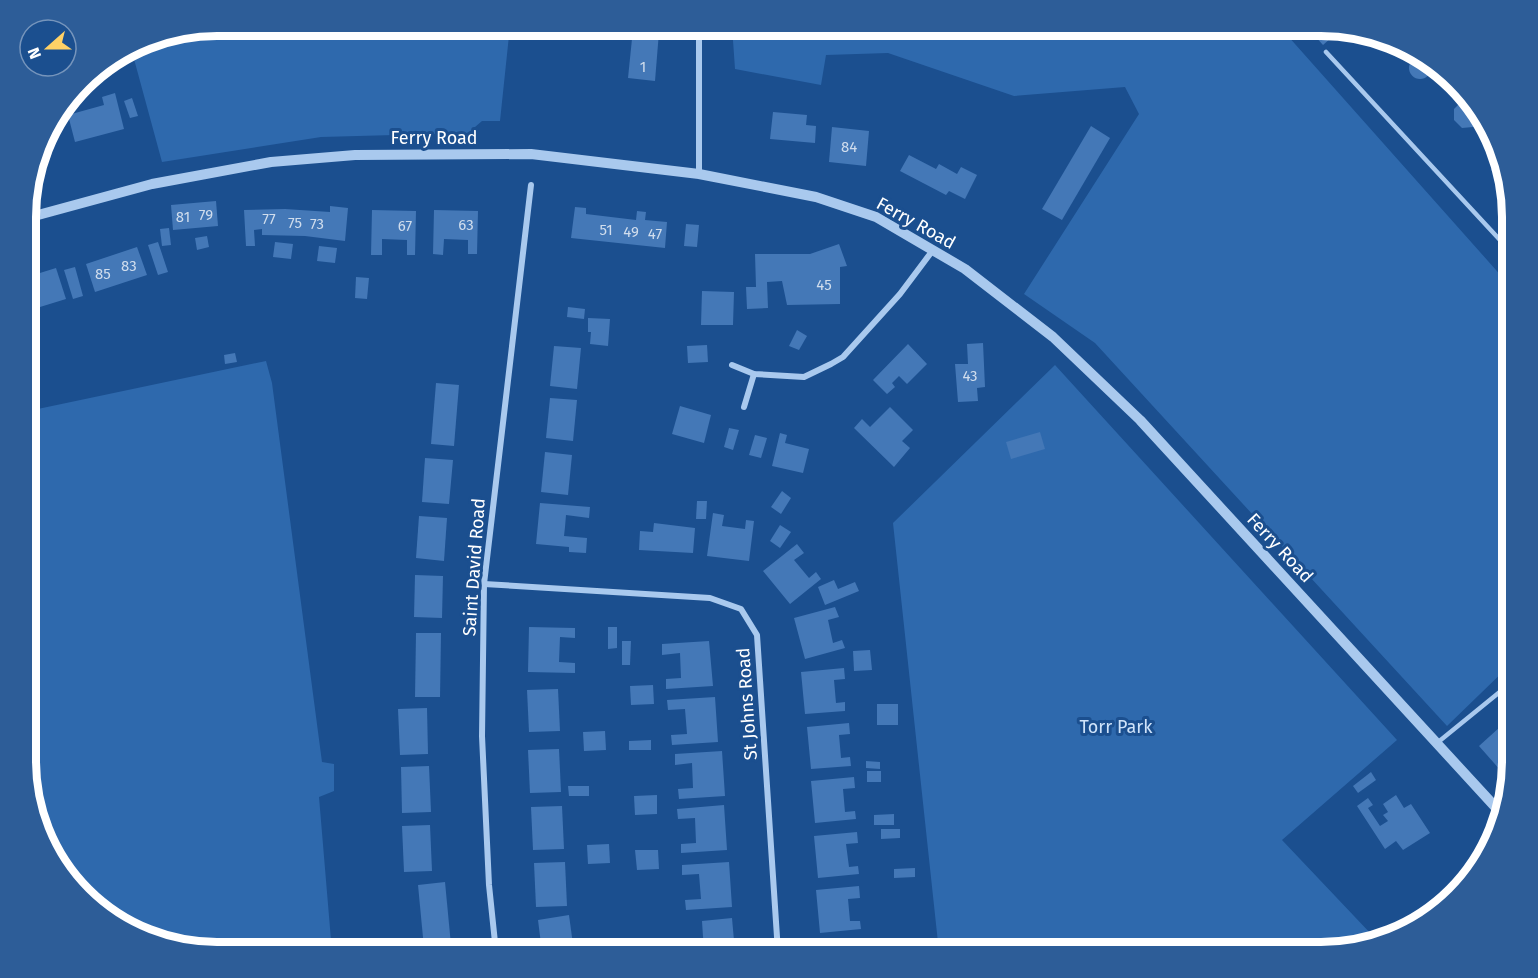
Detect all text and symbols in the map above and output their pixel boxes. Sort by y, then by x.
north arrow [18,18,78,78]
text: N [24,45,45,62]
house number: 1 [640,58,646,76]
street label: Ferry Road [390,127,478,149]
house number: 84 [841,138,857,156]
street label: Ferry Road [873,192,959,254]
house number: 79 [199,206,213,224]
house number: 81 [176,208,190,226]
house number: 77 [262,210,276,228]
house number: 75 [288,214,302,232]
house number: 73 [310,215,324,233]
house number: 63 [458,216,474,234]
house number: 67 [398,217,412,235]
house number: 51 [599,221,613,239]
house number: 49 [623,223,639,241]
house number: 47 [648,225,662,243]
house number: 83 [121,257,137,275]
house number: 85 [95,265,111,283]
house number: 45 [816,276,832,294]
house number: 43 [962,367,978,385]
street label: Saint David Road [458,497,490,637]
street label: Ferry Road [1242,509,1318,587]
street label: St Johns Road [732,647,762,761]
park label: Torr Park [1080,716,1153,738]

